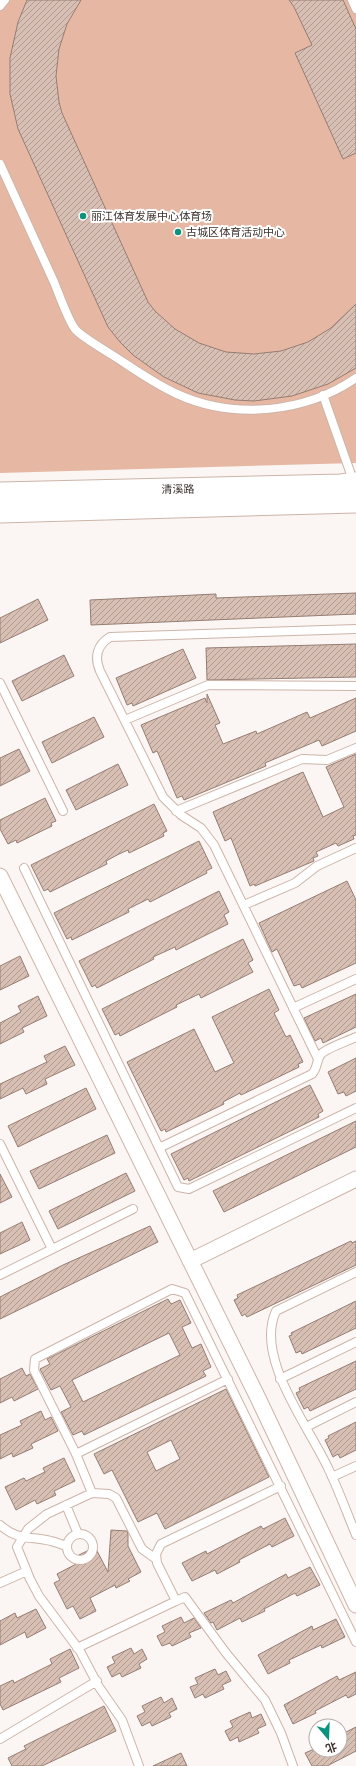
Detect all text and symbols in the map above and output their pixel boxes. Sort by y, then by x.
place label: 丽江体育发展中心体育场 [91,210,212,223]
marker: 丽江体育发展中心体育场 [78,211,88,221]
place label: 古城区体育活动中心 [186,226,285,239]
marker: 古城区体育活动中心 [173,227,183,237]
street label: 清溪路 [161,483,195,496]
north arrow [308,1718,348,1758]
text: 北 [324,1739,338,1755]

